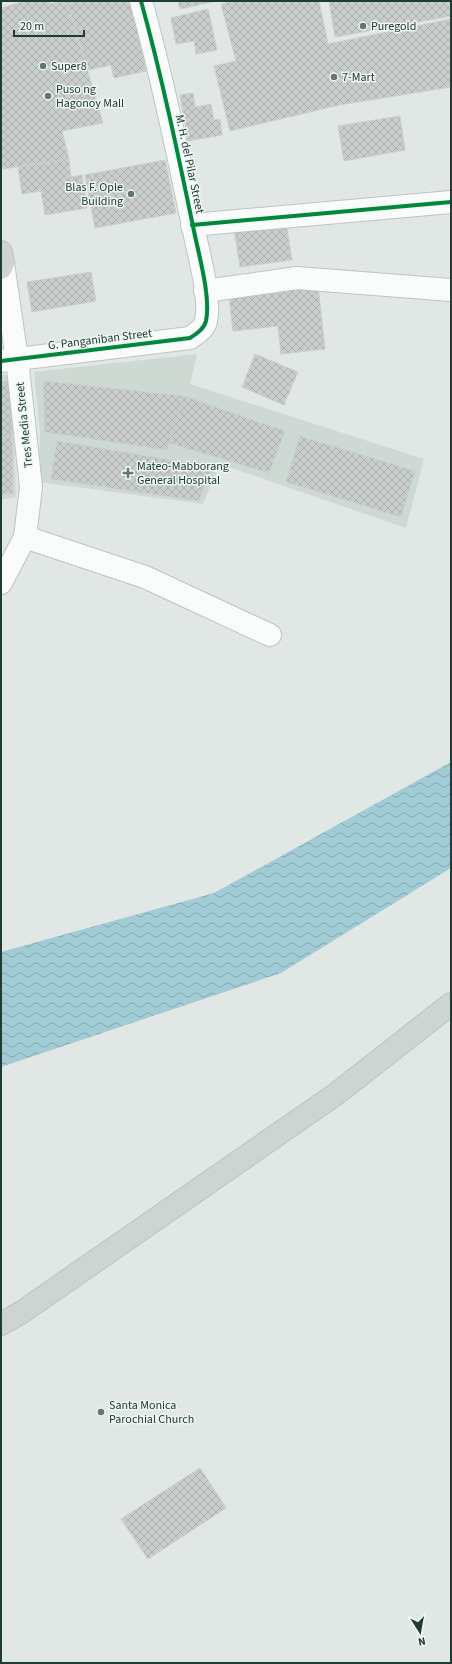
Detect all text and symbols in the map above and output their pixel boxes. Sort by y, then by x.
scale bar [14,12,84,38]
text: 20 m [20,18,44,35]
place label: Puregold [371,18,416,35]
marker: Puregold [358,21,368,31]
place label: Super8 [51,58,87,75]
marker: Super8 [38,61,48,71]
place label: 7-Mart [342,69,375,86]
marker: 7-Mart [329,72,339,82]
place label: Puso ng Hagonoy Mall [56,81,124,112]
marker: Puso ng Hagonoy Mall [43,91,53,101]
street label: M. H. del Pilar Street [171,113,208,215]
place label: Blas F. Ople Building [65,179,123,210]
marker: Blas F. Ople Building [126,189,136,199]
street label: G. Panganiban Street [47,325,153,354]
street label: Tres Media Street [12,381,37,469]
place label: Mateo-Mabborang General Hospital [137,458,229,489]
marker: Mateo-Mabborang General Hospital [122,467,134,479]
place label: Santa Monica Parochial Church [109,1397,194,1428]
marker: Santa Monica Parochial Church [96,1407,106,1417]
north arrow [400,1612,440,1652]
text: N [417,1633,427,1649]

